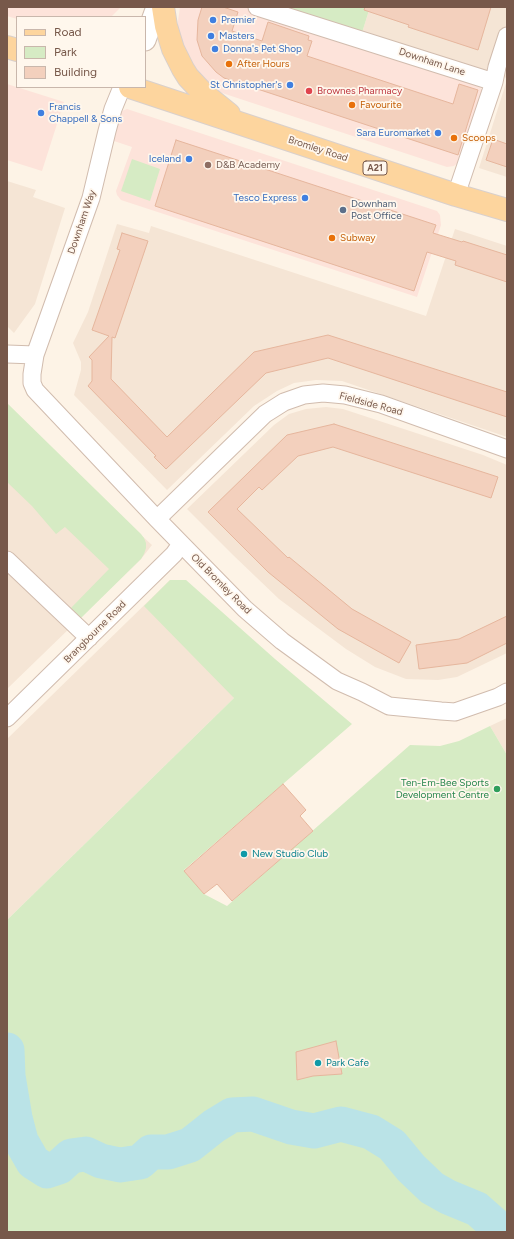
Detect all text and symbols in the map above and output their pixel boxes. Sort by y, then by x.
place label: Premier [221,14,255,26]
marker: Premier [208,15,218,25]
legend [16,16,146,88]
text: Road [54,25,82,39]
place label: Masters [219,30,254,42]
marker: Masters [206,31,216,41]
place label: Donna's Pet Shop [223,43,302,55]
marker: Donna's Pet Shop [210,44,220,54]
text: Park [54,45,77,59]
street label: Downham Lane [397,46,467,78]
place label: After Hours [237,58,289,70]
marker: After Hours [224,59,234,69]
text: Building [54,65,97,79]
place label: St Christopher's [210,79,282,91]
marker: St Christopher's [285,80,295,90]
place label: Brownes Pharmacy [317,85,402,97]
marker: Brownes Pharmacy [304,86,314,96]
place label: Favourite [360,99,402,111]
marker: Favourite [347,100,357,110]
place label: Francis Chappell & Sons [49,101,122,124]
marker: Francis Chappell & Sons [36,108,46,118]
place label: Sara Euromarket [356,127,430,139]
marker: Sara Euromarket [433,128,443,138]
place label: Scoops [462,132,496,144]
marker: Scoops [449,133,459,143]
street label: Bromley Road [287,134,349,164]
place label: Iceland [149,153,181,165]
marker: Iceland [184,154,194,164]
place label: D&B Academy [216,159,280,171]
marker: D&B Academy [203,160,213,170]
road number: A21 [363,161,387,175]
street label: Downham Way [65,188,99,256]
place label: Tesco Express [234,192,297,204]
marker: Tesco Express [300,193,310,203]
place label: Downham Post Office [351,198,402,222]
marker: Downham Post Office [338,205,348,215]
place label: Subway [340,232,375,244]
marker: Subway [327,233,337,243]
street label: Fieldside Road [338,390,404,418]
street label: Old Bromley Road [188,551,254,617]
street label: Brangbourne Road [61,598,129,666]
place label: Ten-Em-Bee Sports Development Centre [396,777,489,800]
marker: Ten-Em-Bee Sports Development Centre [492,784,502,794]
place label: New Studio Club [252,848,328,860]
marker: New Studio Club [239,849,249,859]
place label: Park Cafe [326,1057,369,1069]
marker: Park Cafe [313,1058,323,1068]

